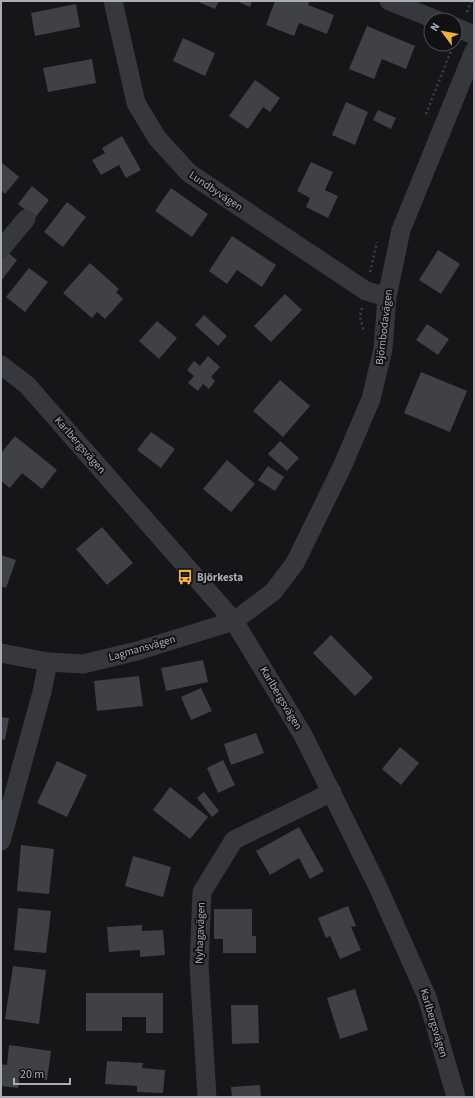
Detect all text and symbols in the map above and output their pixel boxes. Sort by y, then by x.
north arrow [423,12,463,52]
text: N [427,20,443,34]
street label: Lundbyvägen [186,167,246,215]
street label: Björnbodavägen [372,288,396,366]
street label: Karlbergsvägen [51,413,109,477]
bus stop icon: Björkesta [176,568,194,586]
place label: Björkesta [197,570,243,585]
street label: Lagmansvägen [107,631,177,665]
street label: Karlbergsvägen [256,664,306,732]
street label: Nyhagavägen [191,902,209,964]
street label: Karlbergsvägen [416,987,452,1059]
scale bar [14,1060,70,1086]
text: 20 m [20,1066,44,1083]

